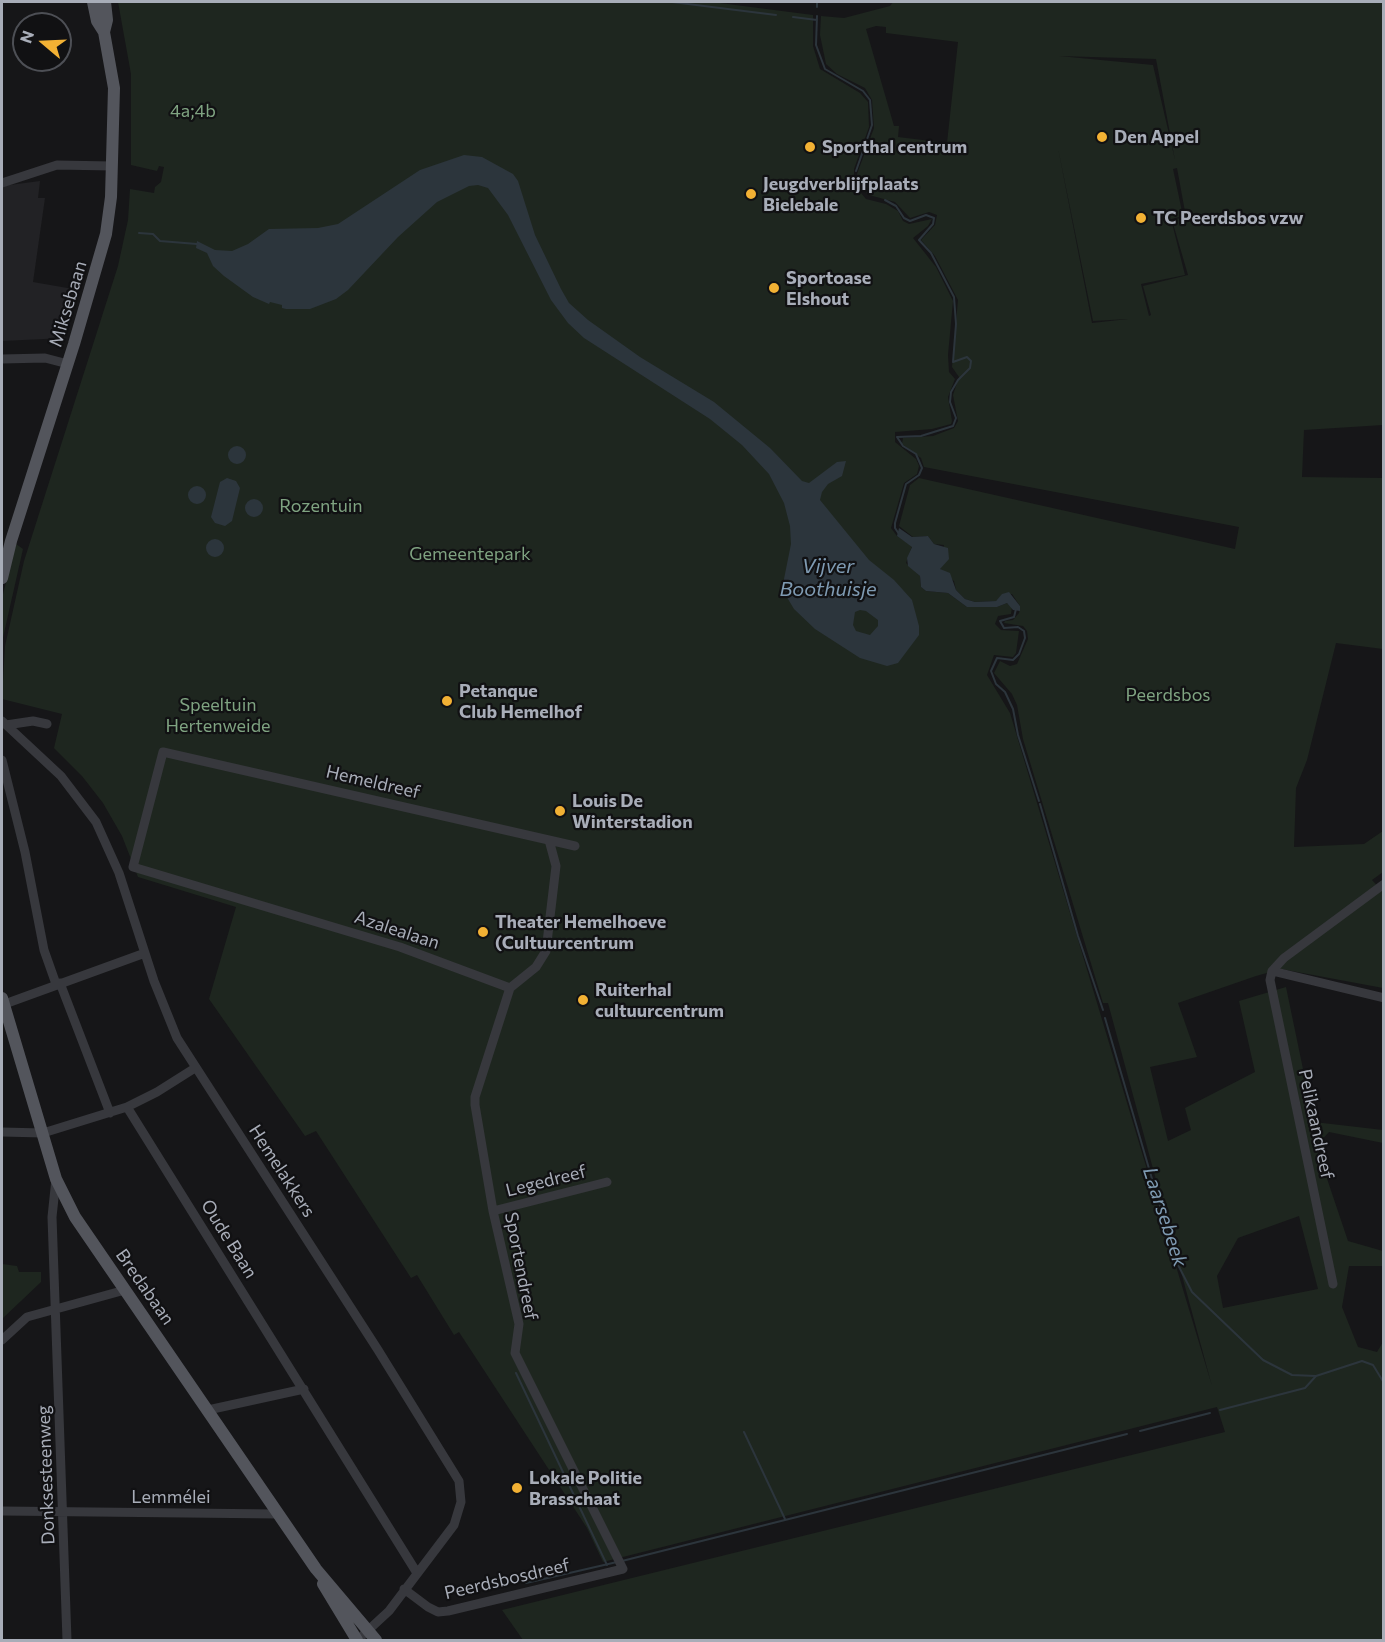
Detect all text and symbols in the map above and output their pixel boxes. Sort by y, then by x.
north arrow [12,12,72,72]
text: N [15,28,37,45]
park label: 4a;4b [170,100,216,122]
place label: Den Appel [1114,126,1199,148]
marker: Den Appel [1095,130,1109,144]
place label: Sporthal centrum [822,136,967,158]
marker: Sporthal centrum [803,140,817,154]
place label: Jeugdverblijfplaats Bielebale [763,173,919,216]
marker: Jeugdverblijfplaats Bielebale [744,187,758,201]
place label: TC Peerdsbos vzw [1153,207,1304,229]
marker: TC Peerdsbos vzw [1134,211,1148,225]
street label: Miksebaan [45,258,91,350]
place label: Sportoase Elshout [786,267,871,310]
marker: Sportoase Elshout [767,281,781,295]
park label: Rozentuin [279,495,363,517]
park label: Gemeentepark [409,543,531,565]
water label: Vijver Boothuisje [779,554,877,601]
place label: Petanque Club Hemelhof [459,680,582,722]
park label: Peerdsbos [1126,684,1210,706]
park label: Speeltuin Hertenweide [165,694,271,736]
marker: Petanque Club Hemelhof [440,694,454,708]
street label: Hemeldreef [324,761,422,803]
place label: Louis De Winterstadion [572,790,693,832]
marker: Louis De Winterstadion [553,804,567,818]
street label: Azalealaan [352,906,442,954]
place label: Theater Hemelhoeve (Cultuurcentrum [495,911,666,954]
marker: Theater Hemelhoeve (Cultuurcentrum [476,925,490,939]
place label: Ruiterhal cultuurcentrum [595,979,724,1022]
marker: Ruiterhal cultuurcentrum [576,993,590,1007]
street label: Pelikaandreef [1294,1067,1338,1181]
street label: Hemelakkers [244,1121,320,1221]
street label: Legedreef [504,1161,588,1201]
water label: Laarsebeek [1138,1164,1192,1270]
street label: Oude Baan [196,1196,262,1282]
street label: Sportendreef [500,1210,542,1322]
street label: Bredabaan [111,1245,179,1329]
street label: Donksesteenweg [33,1405,59,1545]
place label: Lokale Politie Brasschaat [529,1467,642,1510]
marker: Lokale Politie Brasschaat [510,1481,524,1495]
street label: Lemmélei [131,1486,211,1508]
street label: Peerdsbosdreef [442,1554,572,1604]

